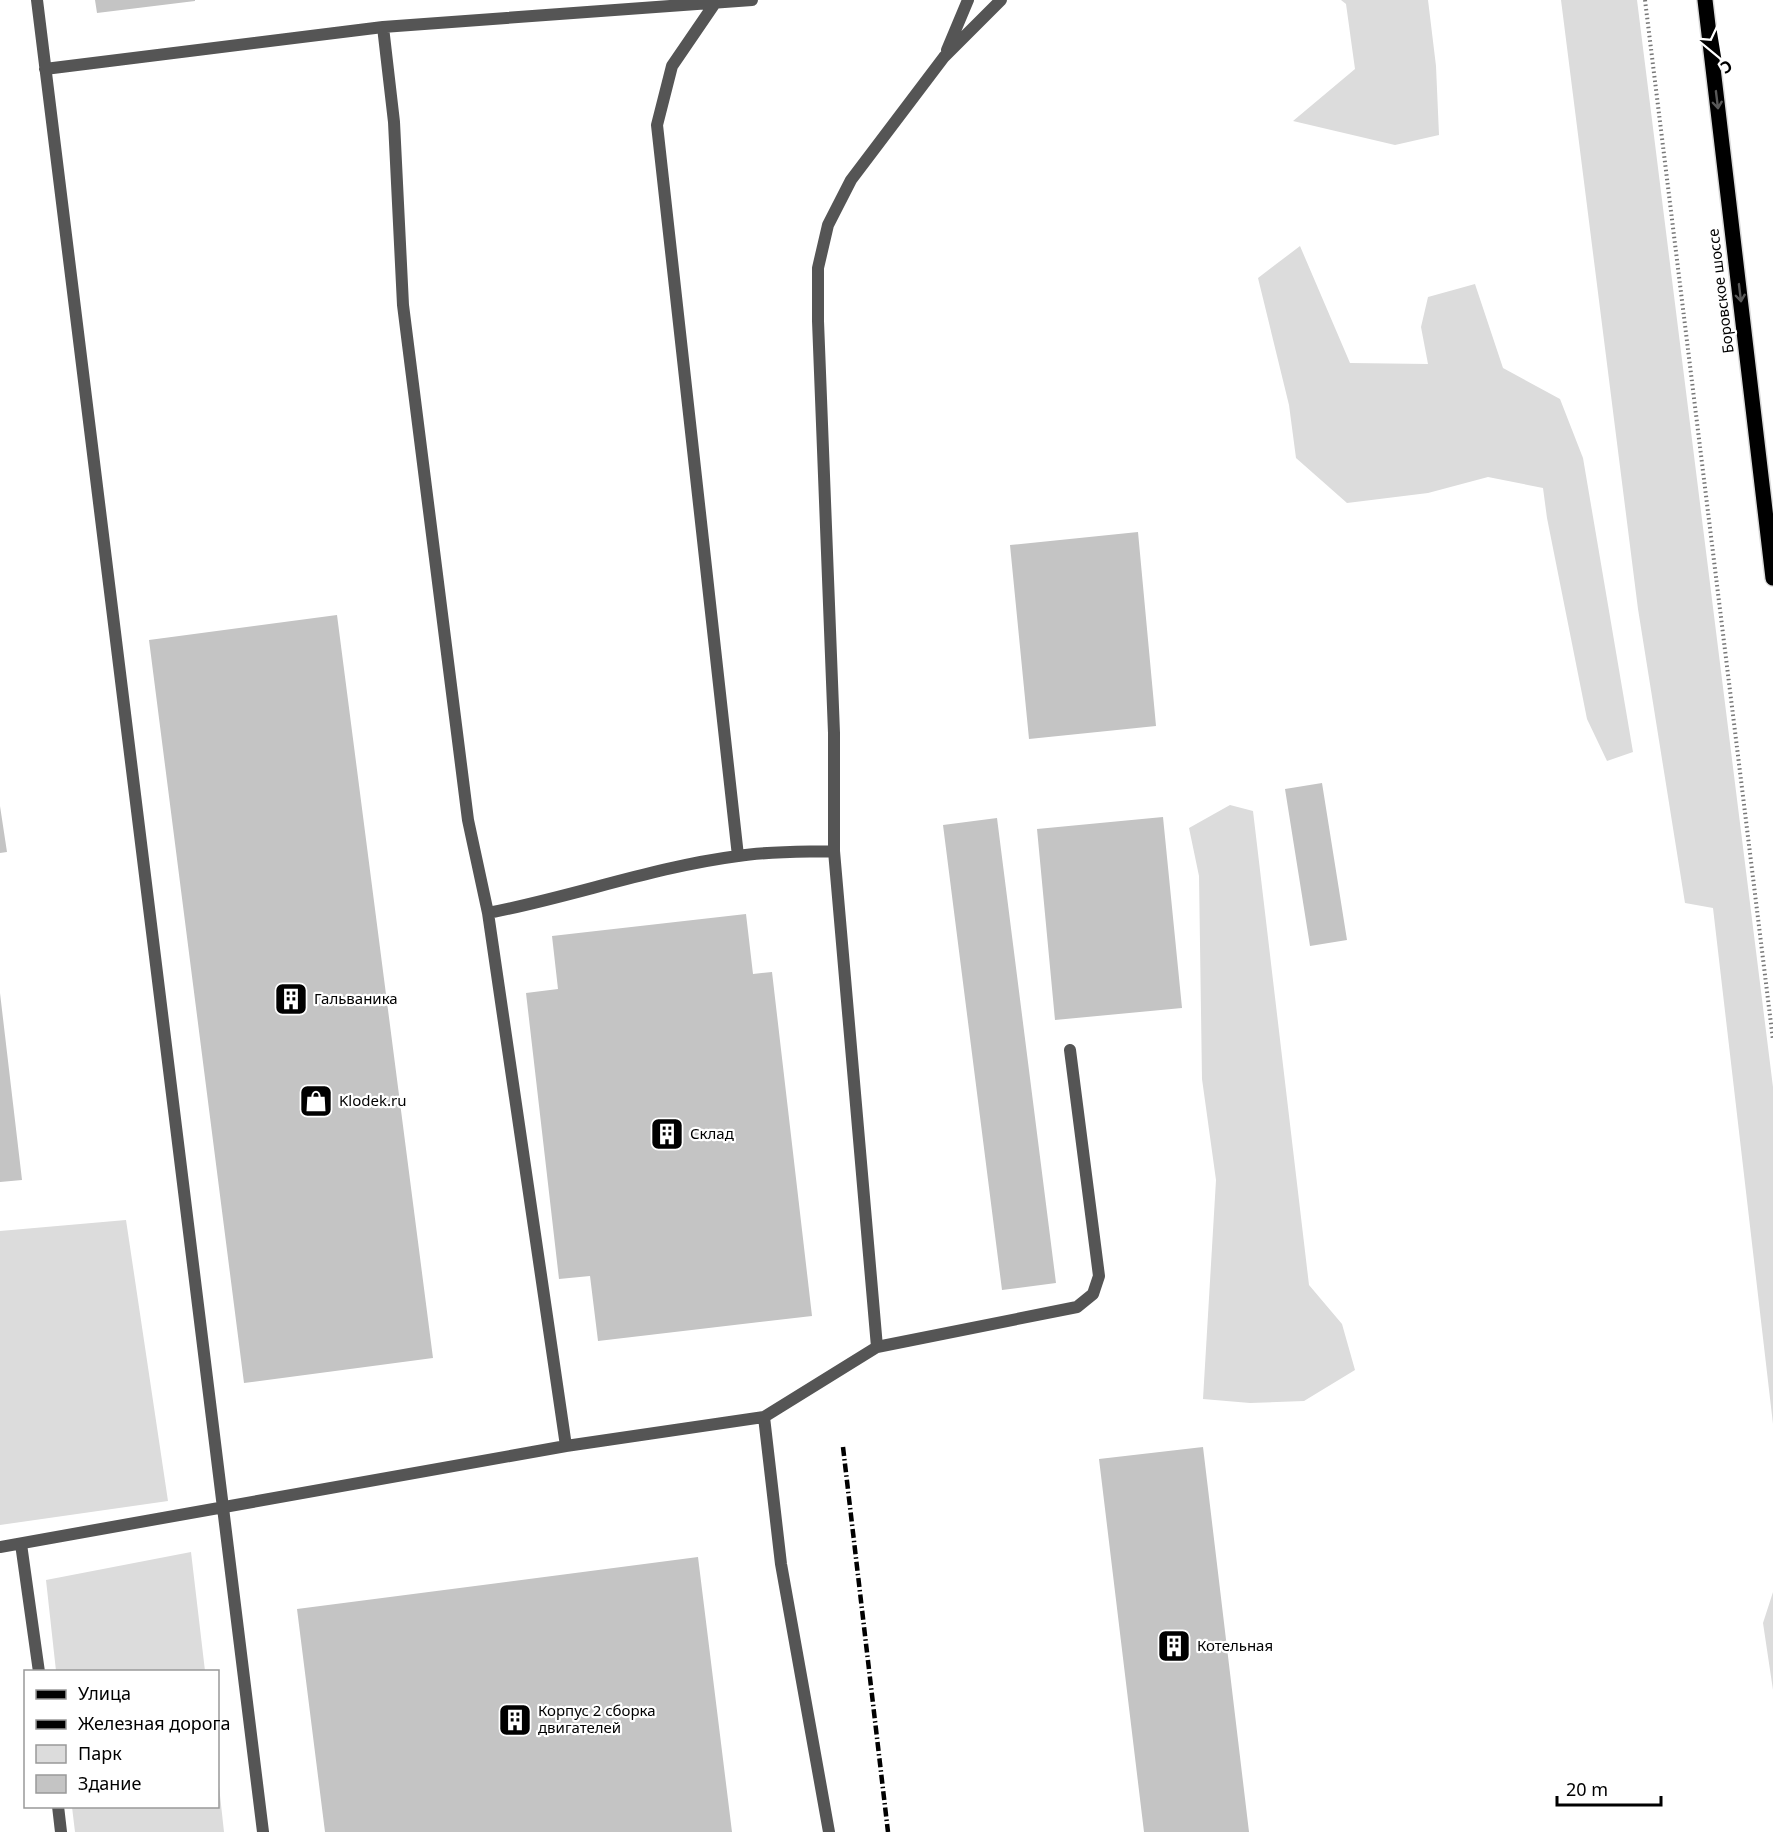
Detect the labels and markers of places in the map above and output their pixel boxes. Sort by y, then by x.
building icon: Гальваника [273,981,309,1017]
place label: Гальваника [314,988,398,1008]
shop icon: Klodek.ru [298,1083,334,1119]
place label: Klodek.ru [339,1090,406,1110]
building icon: Склад [649,1116,685,1152]
place label: Склад [690,1123,734,1143]
building icon: Котельная [1156,1628,1192,1664]
place label: Котельная [1197,1635,1273,1655]
place label: Корпус 2 сборка двигателей [538,1700,656,1737]
building icon: Корпус 2 сборка двигателей [497,1702,533,1738]

